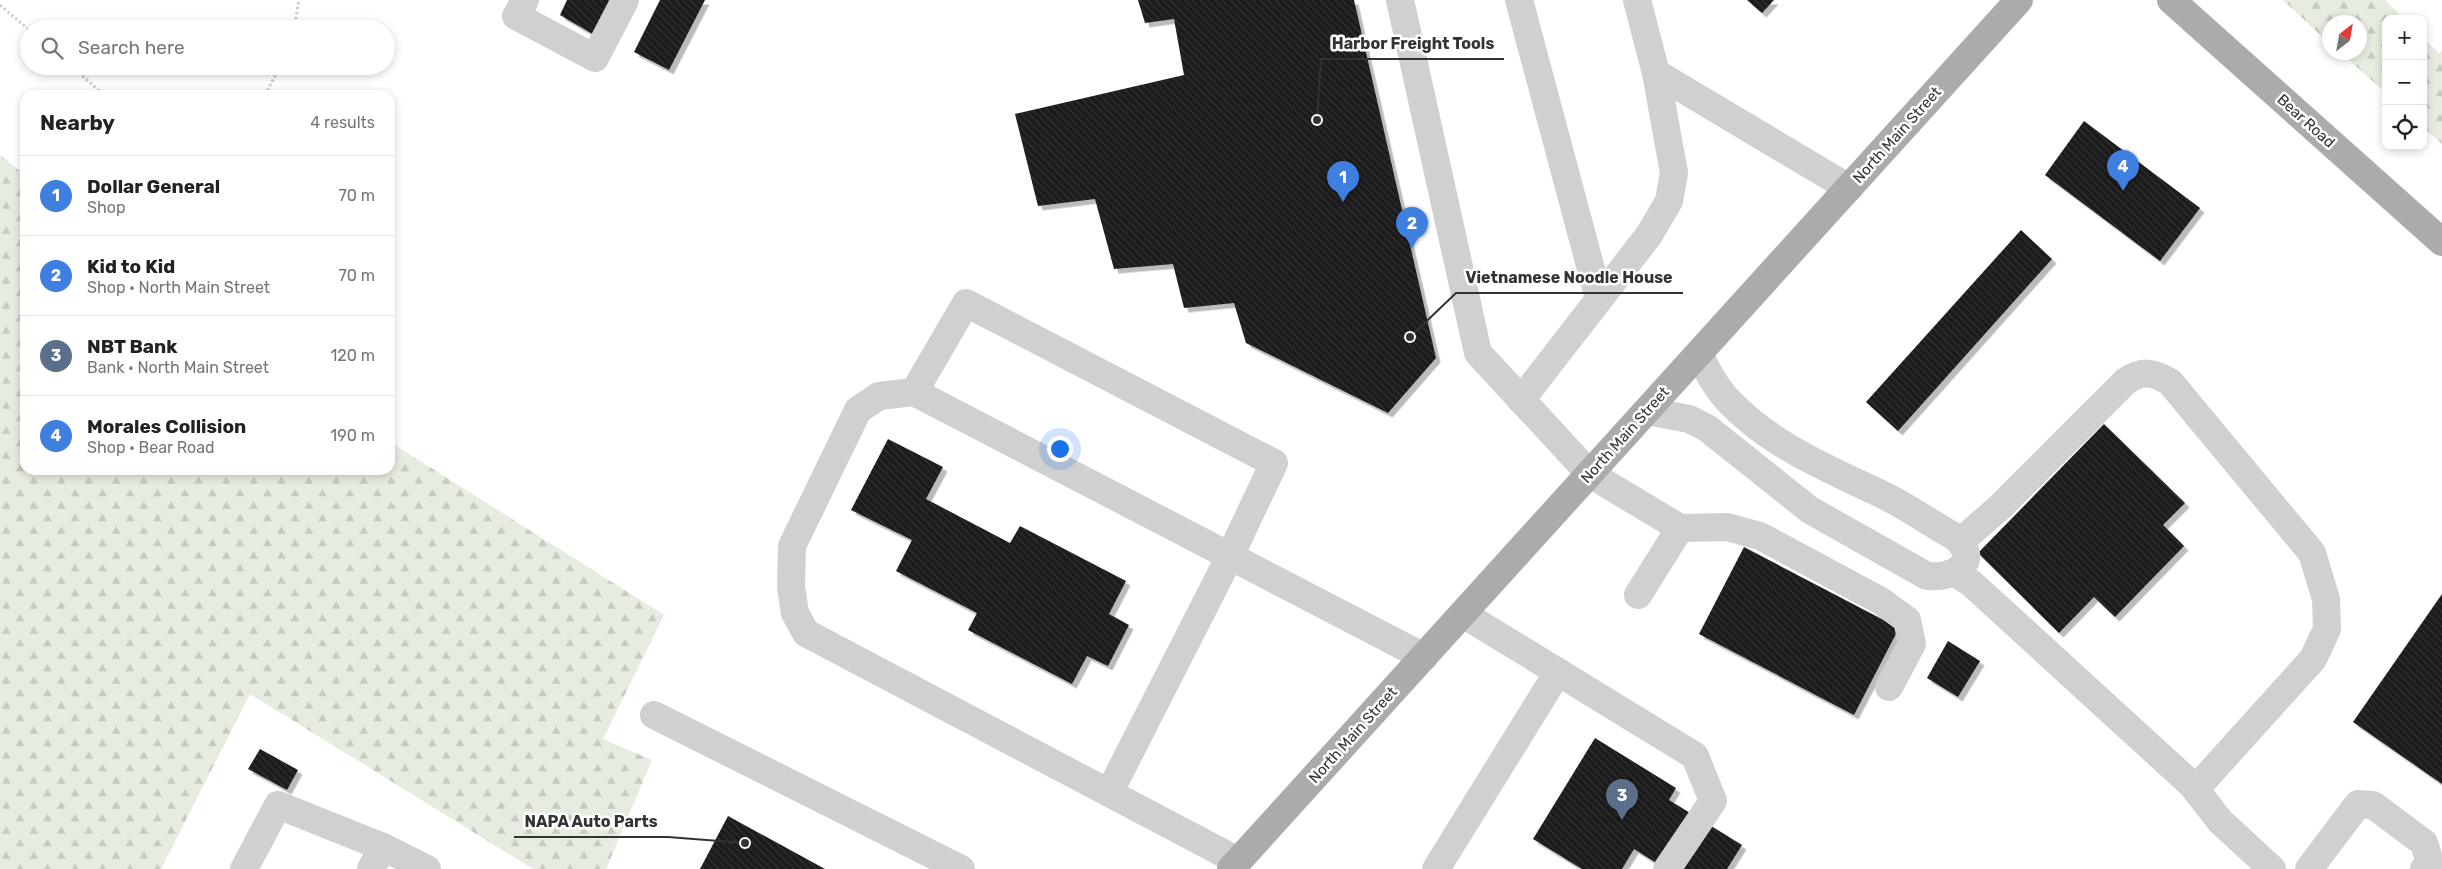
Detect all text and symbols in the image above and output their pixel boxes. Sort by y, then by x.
north arrow [2322,15,2367,60]
map controls [2382,15,2427,150]
button: + [2382,15,2427,60]
search box [20,20,395,75]
callout: Harbor Freight Tools [1321,28,1504,59]
icon: search [38,34,66,62]
text: Harbor Freight Tools [1332,34,1494,53]
text: Search here [78,36,185,59]
button: − [2382,60,2427,105]
street label: North Main Street [1849,83,1945,187]
street label: Bear Road [2273,90,2339,152]
button: locate [2382,105,2427,150]
text: Nearby [40,110,115,135]
text: 4 results [310,113,375,132]
pin: 4 [2107,150,2139,191]
pin: 1 [1327,161,1359,202]
text: Dollar General [87,175,220,198]
text: 1 [52,186,60,205]
text: 70 m [338,186,375,205]
text: Shop [87,198,125,217]
pin: 2 [1396,207,1428,248]
text: Kid to Kid [87,255,175,278]
callout: Vietnamese Noodle House [1456,262,1683,293]
text: 2 [51,266,61,285]
text: 70 m [338,266,375,285]
text: Vietnamese Noodle House [1465,268,1673,287]
text: Shop · North Main Street [87,278,270,297]
text: NBT Bank [87,335,177,358]
text: 3 [51,346,61,365]
text: 120 m [330,346,375,365]
text: Bank · North Main Street [87,358,269,377]
street label: North Main Street [1577,383,1673,487]
text: Morales Collision [87,415,246,438]
text: 4 [51,426,61,445]
text: 190 m [330,426,375,445]
your location [1047,436,1073,462]
text: Shop · Bear Road [87,438,215,457]
street label: North Main Street [1305,683,1401,787]
pin: 3 [1606,779,1638,820]
callout: NAPA Auto Parts [514,806,668,837]
text: NAPA Auto Parts [525,812,658,831]

